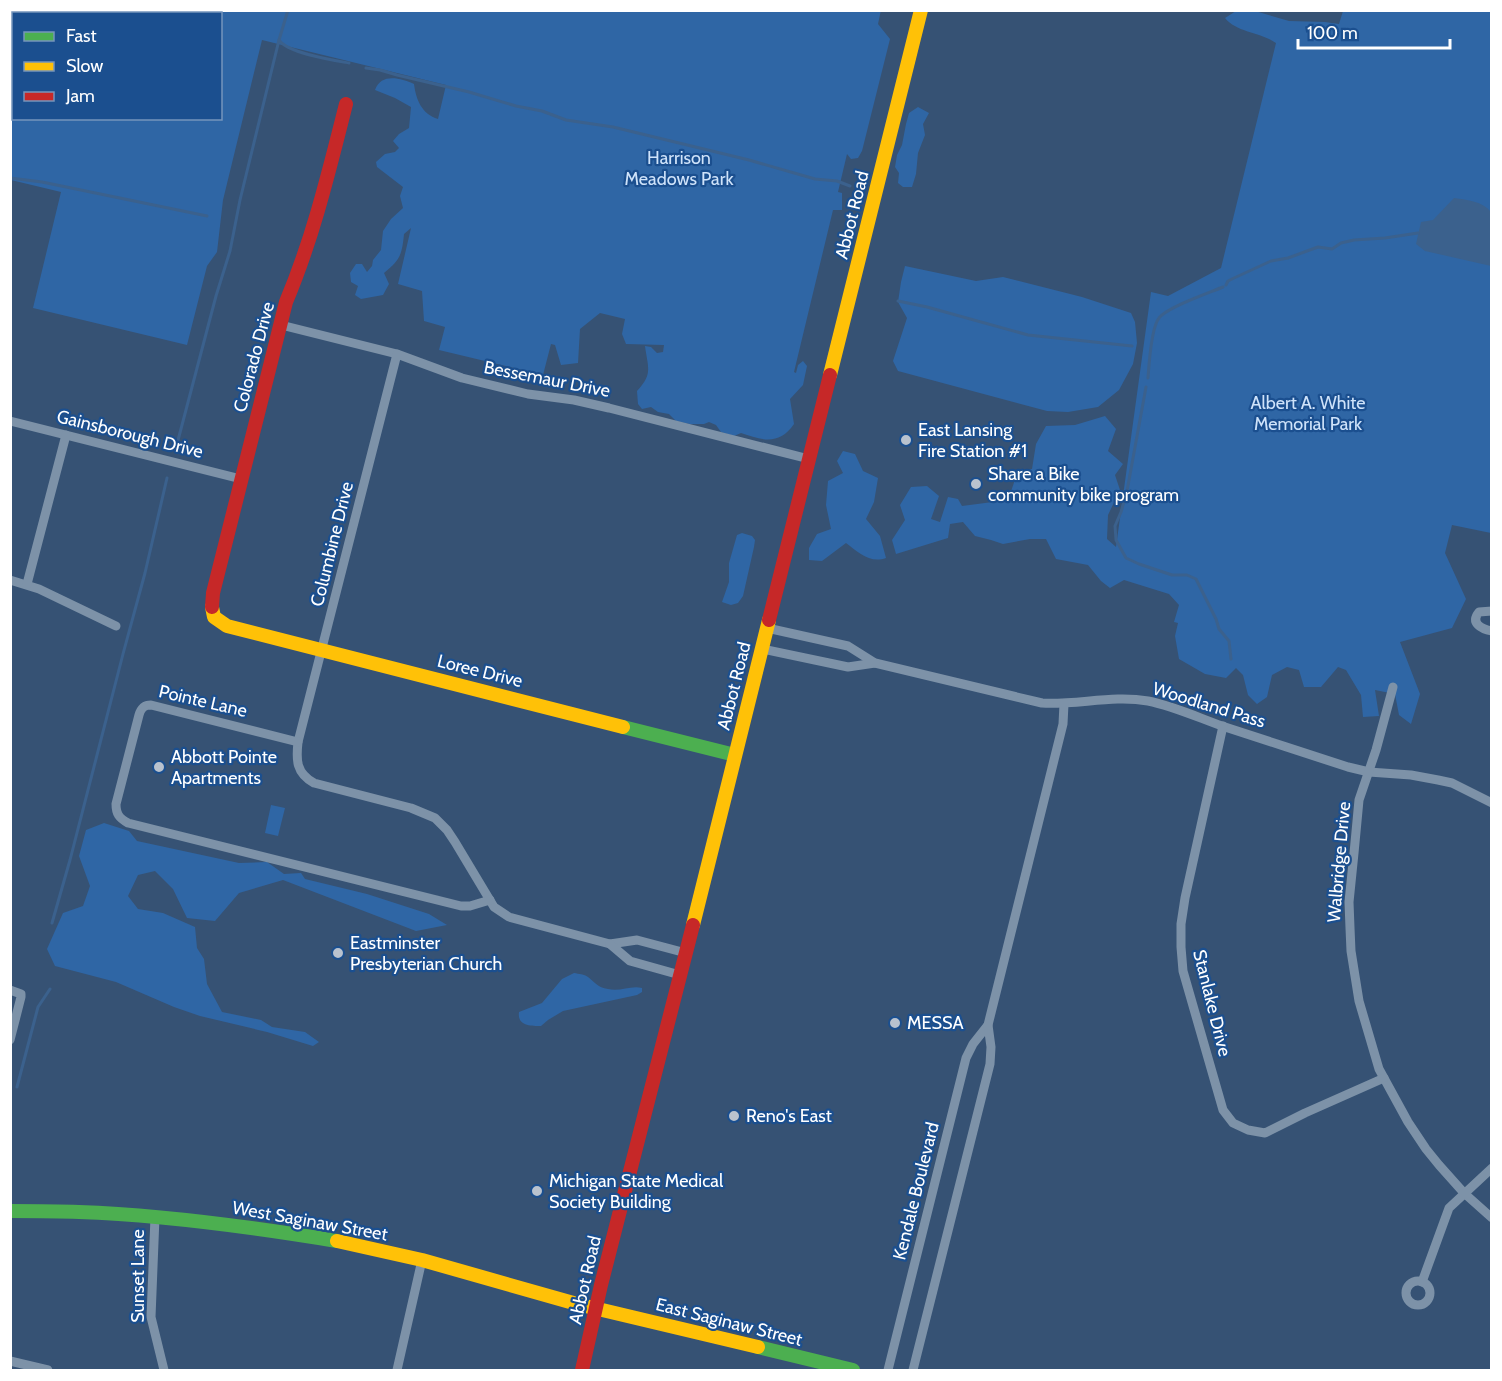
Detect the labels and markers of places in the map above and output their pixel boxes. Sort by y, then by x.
place label: East Lansing Fire Station #1 [918,419,1027,462]
marker: East Lansing Fire Station #1 [899,433,913,447]
place label: Share a Bike community bike program [988,463,1179,506]
marker: Share a Bike community bike program [969,477,983,491]
place label: Abbott Pointe Apartments [171,746,277,789]
marker: Abbott Pointe Apartments [152,760,166,774]
place label: Eastminster Presbyterian Church [350,932,502,975]
marker: Eastminster Presbyterian Church [331,946,345,960]
place label: MESSA [907,1012,964,1034]
marker: MESSA [888,1016,902,1030]
place label: Reno's East [746,1105,832,1127]
marker: Reno's East [727,1109,741,1123]
place label: Michigan State Medical Society Building [549,1170,724,1213]
marker: Michigan State Medical Society Building [530,1184,544,1198]

